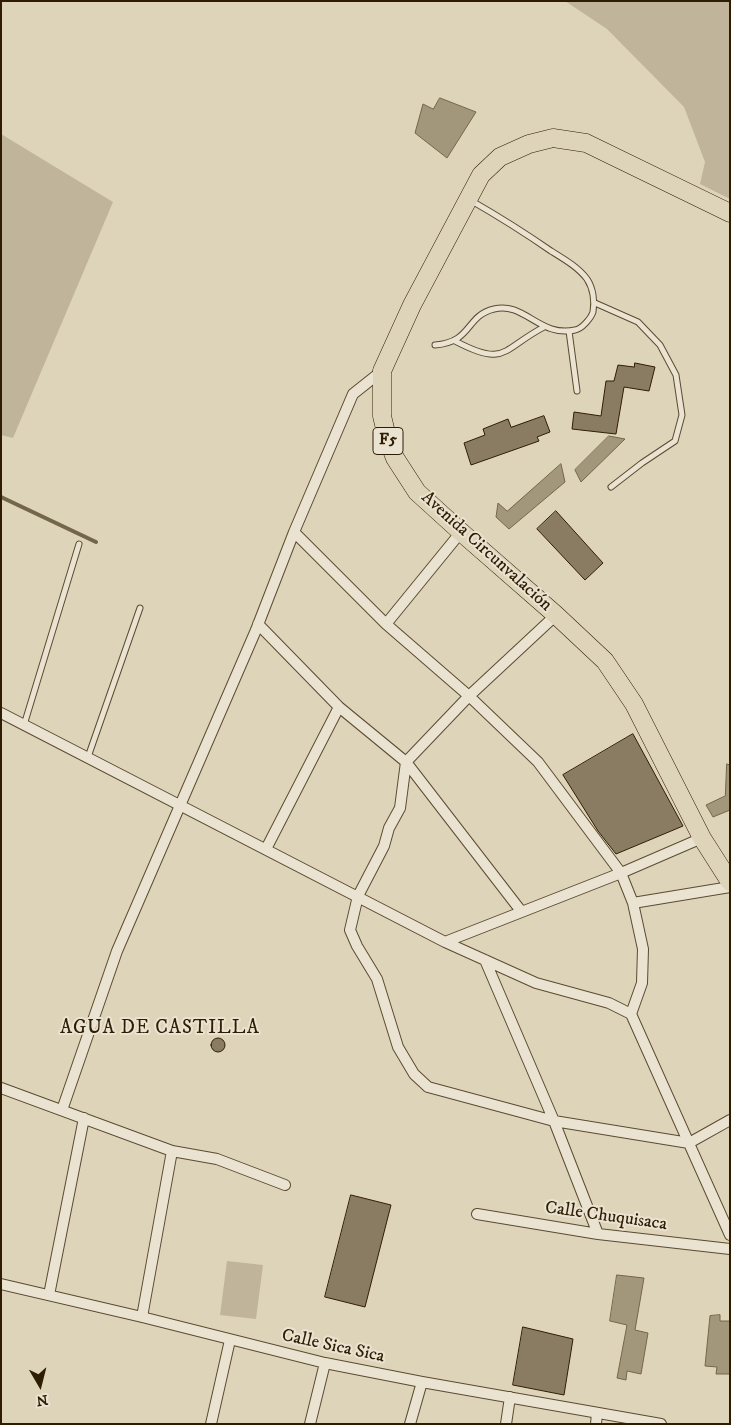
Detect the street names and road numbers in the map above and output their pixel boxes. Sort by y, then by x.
road number: F5 [373,428,403,454]
street label: Avenida Circunvalación [416,487,556,617]
street label: Calle Chuquisaca [544,1198,668,1236]
street label: Calle Sica Sica [280,1326,386,1368]

